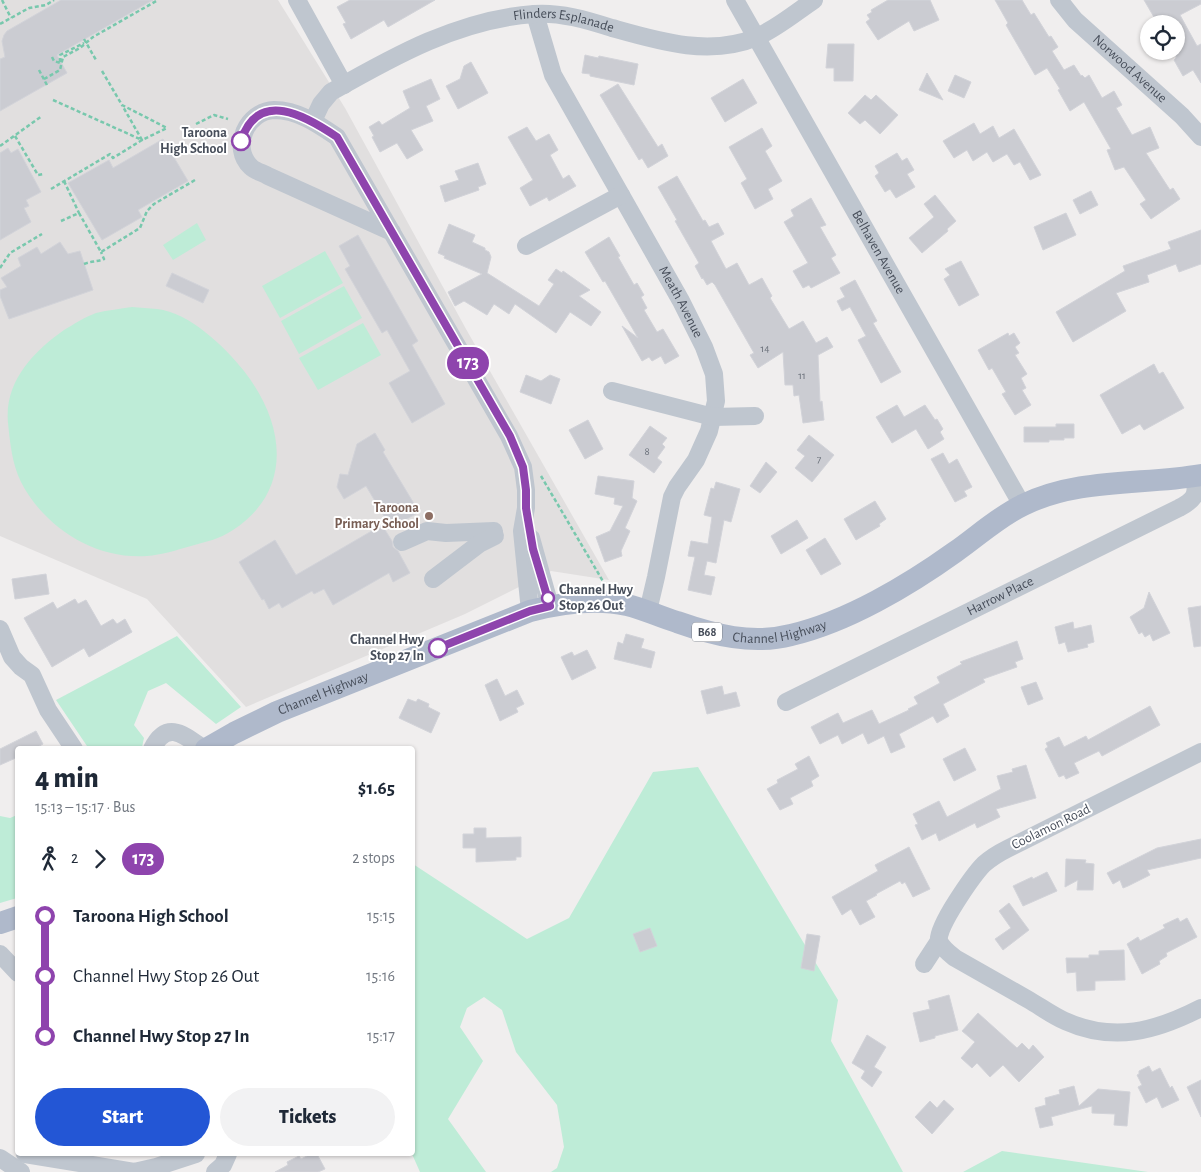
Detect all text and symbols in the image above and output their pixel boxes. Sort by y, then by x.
street label: Flinders Esplanade [512,7,616,35]
map controls [1140,15,1185,60]
button: locate [1140,15,1185,60]
street label: Norwood Avenue [1090,32,1169,106]
place label: Taroona High School [160,126,227,156]
marker: Taroona High School [231,131,251,151]
street label: Belhaven Avenue [849,208,907,296]
street label: Meath Avenue [656,264,705,340]
house number: 14 [760,343,770,354]
line badge: 173 [439,347,497,379]
text: 173 [457,354,479,372]
house number: 11 [798,370,806,381]
house number: 8 [644,446,650,457]
house number: 7 [817,454,822,465]
place label: Taroona Primary School [334,501,419,531]
marker: Taroona Primary School [423,510,435,522]
street label: Harrow Place [965,574,1036,618]
place label: Channel Hwy Stop 26 Out [559,583,634,613]
marker: Channel Hwy Stop 26 Out [541,591,555,605]
street label: Channel Highway [732,618,829,646]
road number: B68 [692,622,722,642]
place label: Channel Hwy Stop 27 In [350,633,425,663]
marker: Channel Hwy Stop 27 In [428,638,448,658]
street label: Channel Highway [276,669,370,718]
text: 4 min [35,765,99,793]
text: $1.65 [358,779,395,798]
text: 15:13 – 15:17 · Bus [35,799,136,815]
street label: Coolamon Road [1009,802,1093,852]
icon: walk [35,845,63,873]
icon: forward [86,845,114,873]
text: 2 [71,850,78,866]
text: 173 [132,850,154,868]
text: 2 stops [352,850,395,866]
text: Taroona High School [73,907,229,926]
text: 15:15 [367,908,395,924]
text: Channel Hwy Stop 26 Out [73,967,259,986]
text: 15:16 [366,968,395,984]
text: Channel Hwy Stop 27 In [73,1027,250,1046]
text: 15:17 [367,1028,395,1044]
button: Start [35,1088,210,1146]
button: Tickets [220,1088,395,1146]

